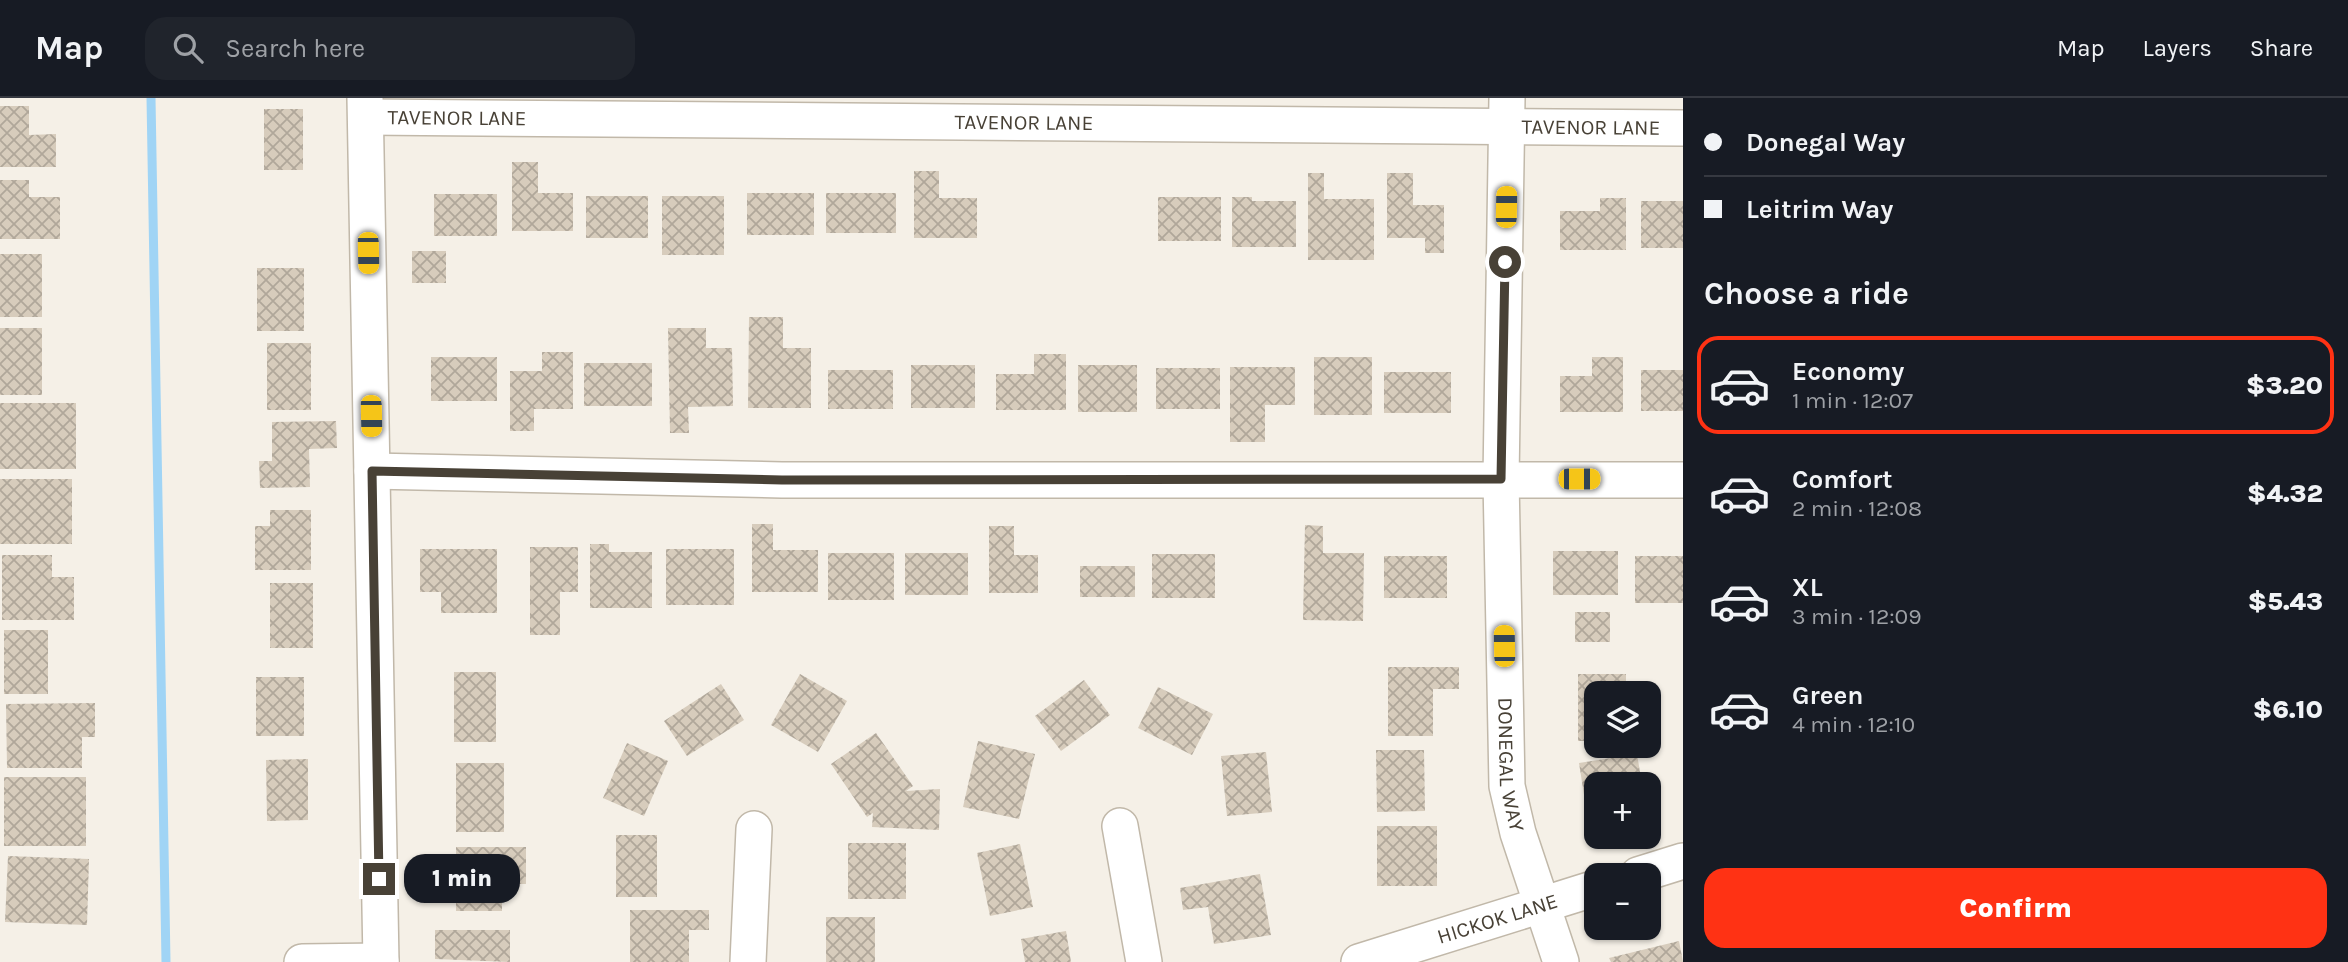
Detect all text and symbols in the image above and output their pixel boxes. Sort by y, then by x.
search box [145,17,635,80]
text: Map [35,29,103,67]
icon: search [169,29,207,67]
text: Search here [225,33,365,64]
text: Map [2057,34,2105,62]
text: Layers [2143,34,2212,62]
text: Share [2250,34,2313,62]
street label: TAVENOR LANE [388,105,526,130]
street label: TAVENOR LANE [955,110,1093,135]
street label: TAVENOR LANE [1522,115,1660,140]
text: Donegal Way [1746,127,1905,158]
car [1496,186,1517,228]
text: Leitrim Way [1746,194,1893,225]
car [358,232,379,274]
route start [1489,246,1521,278]
text: Choose a ride [1704,275,1909,312]
icon: car [1708,354,1771,417]
text: Economy [1792,356,1904,387]
text: $3.20 [2246,370,2323,401]
text: 1 min · 12:07 [1792,387,1913,414]
car [361,395,382,437]
icon: car [1708,462,1771,525]
text: Comfort [1792,464,1893,495]
car [1559,469,1601,490]
text: $4.32 [2247,478,2323,509]
text: 2 min · 12:08 [1792,495,1922,522]
icon: car [1708,570,1771,633]
text: XL [1792,572,1823,603]
text: $5.43 [2248,586,2323,617]
text: 3 min · 12:09 [1792,603,1922,630]
car [1494,625,1515,667]
icon: car [1708,678,1771,741]
text: Green [1792,680,1864,711]
map controls [1584,681,1661,940]
button: layers [1584,681,1661,758]
text: $6.10 [2253,694,2323,725]
street label: DONEGAL WAY [1493,697,1529,834]
text: 4 min · 12:10 [1792,711,1915,738]
button: + [1584,772,1661,849]
callout: 1 min [404,854,519,904]
route end [363,863,395,895]
button: − [1584,863,1661,940]
text: 1 min [432,865,492,892]
button: Confirm [1704,868,2327,948]
street label: HICKOK LANE [1434,889,1561,949]

